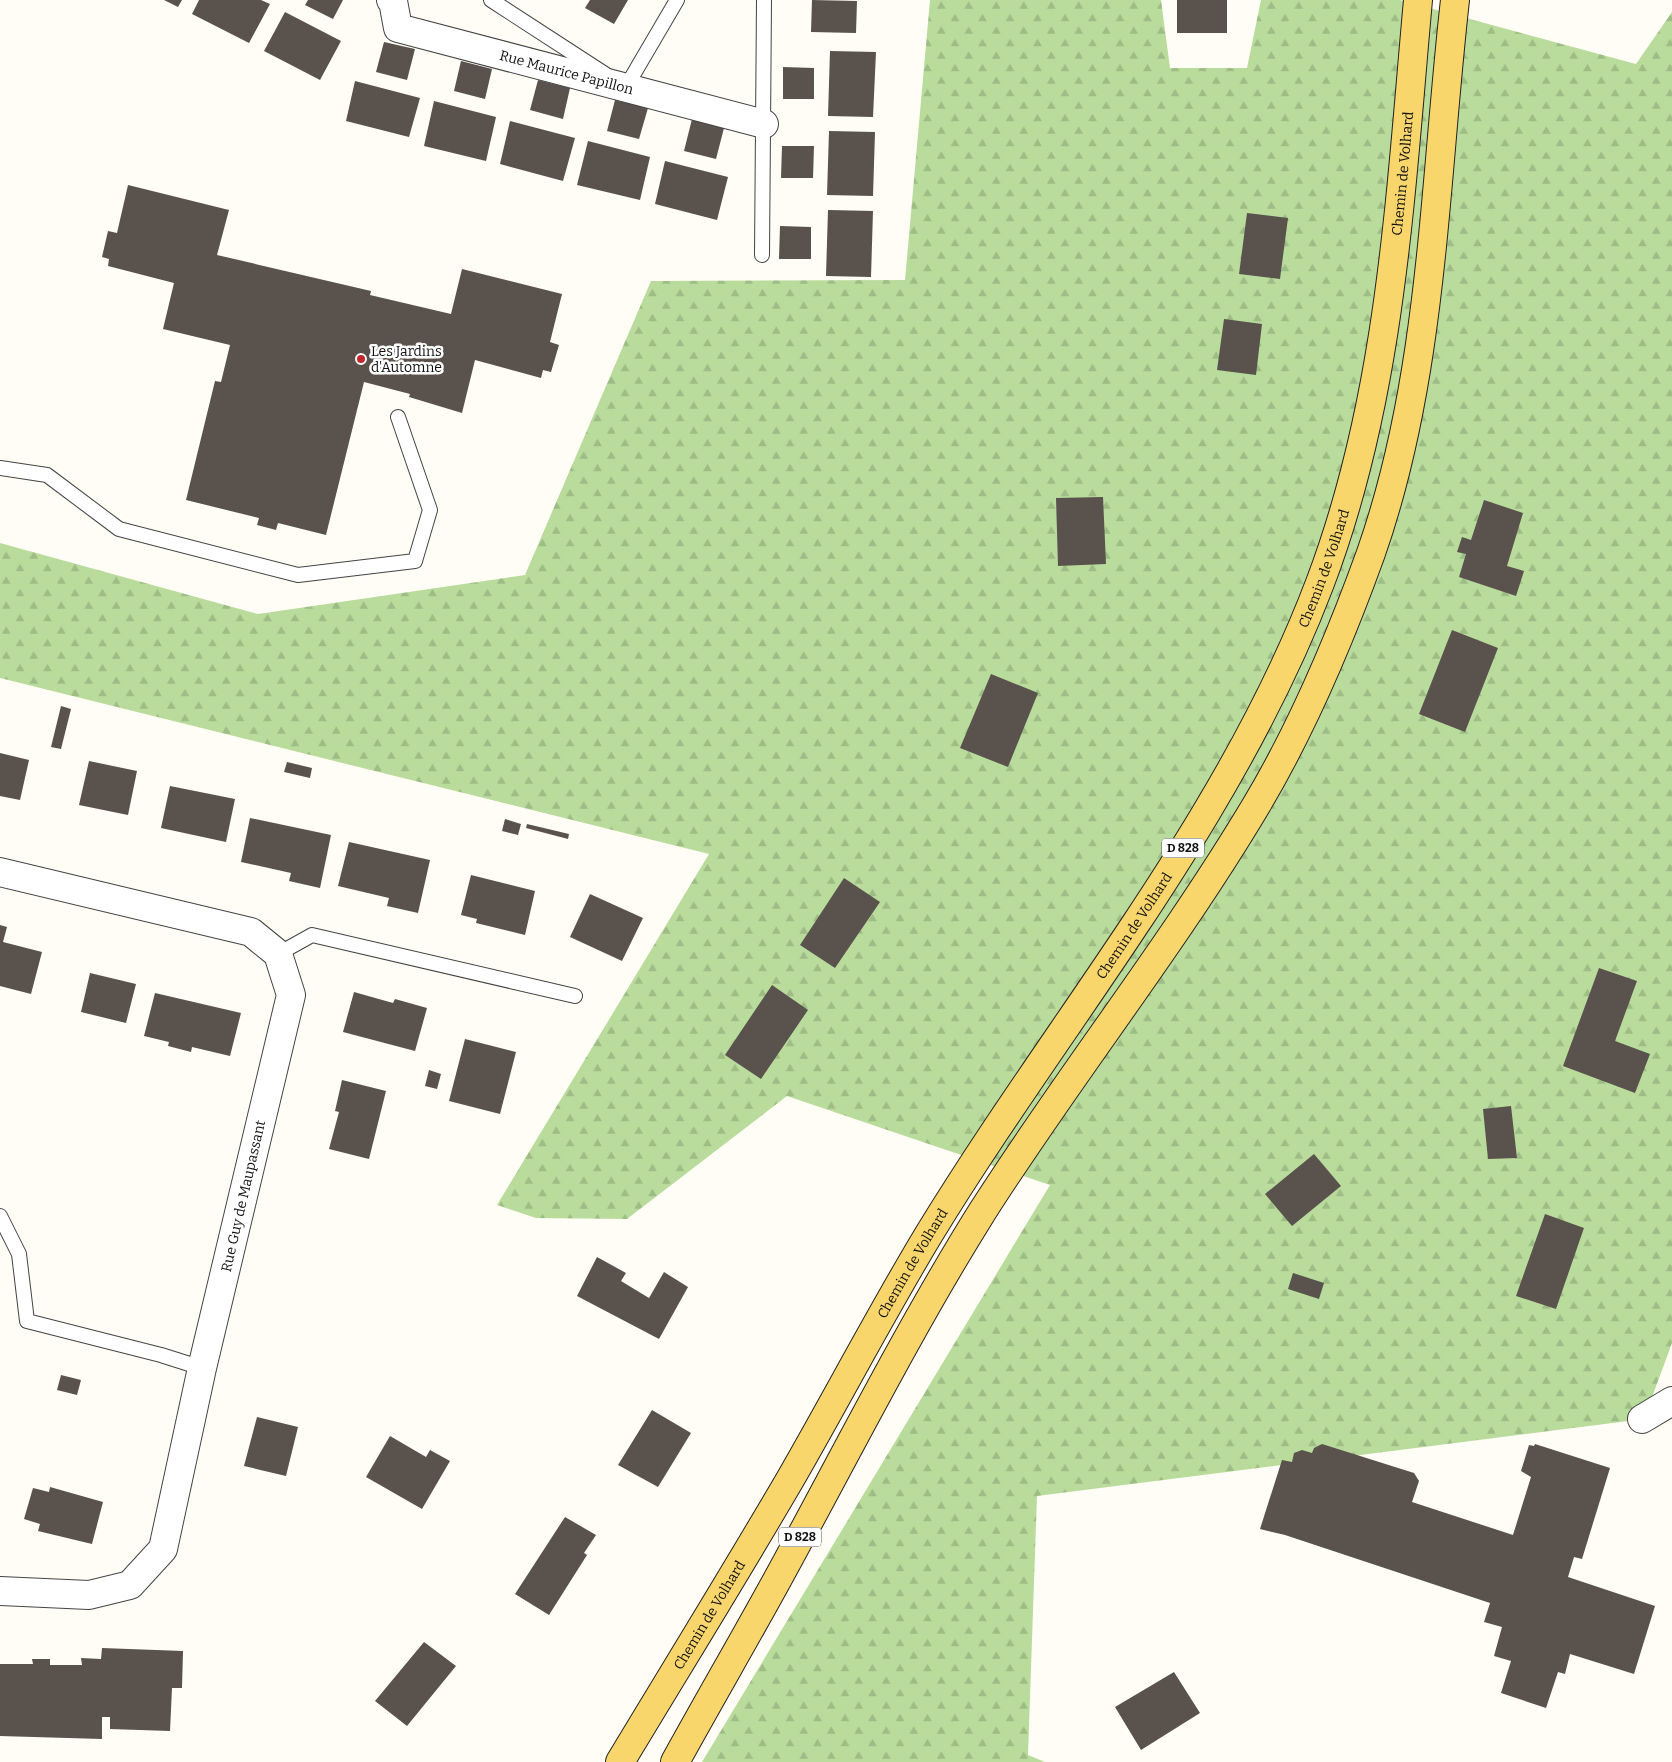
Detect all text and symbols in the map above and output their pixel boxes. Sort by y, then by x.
street label: Rue Maurice Papillon [498,47,635,98]
street label: Chemin de Volhard [1388,111,1417,236]
place label: Les Jardins d'Automne [371,343,442,376]
marker: Les Jardins d'Automne [355,353,367,365]
street label: Chemin de Volhard [1295,507,1353,630]
road number: D 828 [1162,838,1204,858]
street label: Chemin de Volhard [1093,869,1176,983]
street label: Rue Guy de Maupassant [218,1119,269,1274]
street label: Chemin de Volhard [874,1206,952,1321]
road number: D 828 [779,1528,821,1546]
street label: Chemin de Volhard [670,1558,749,1673]

